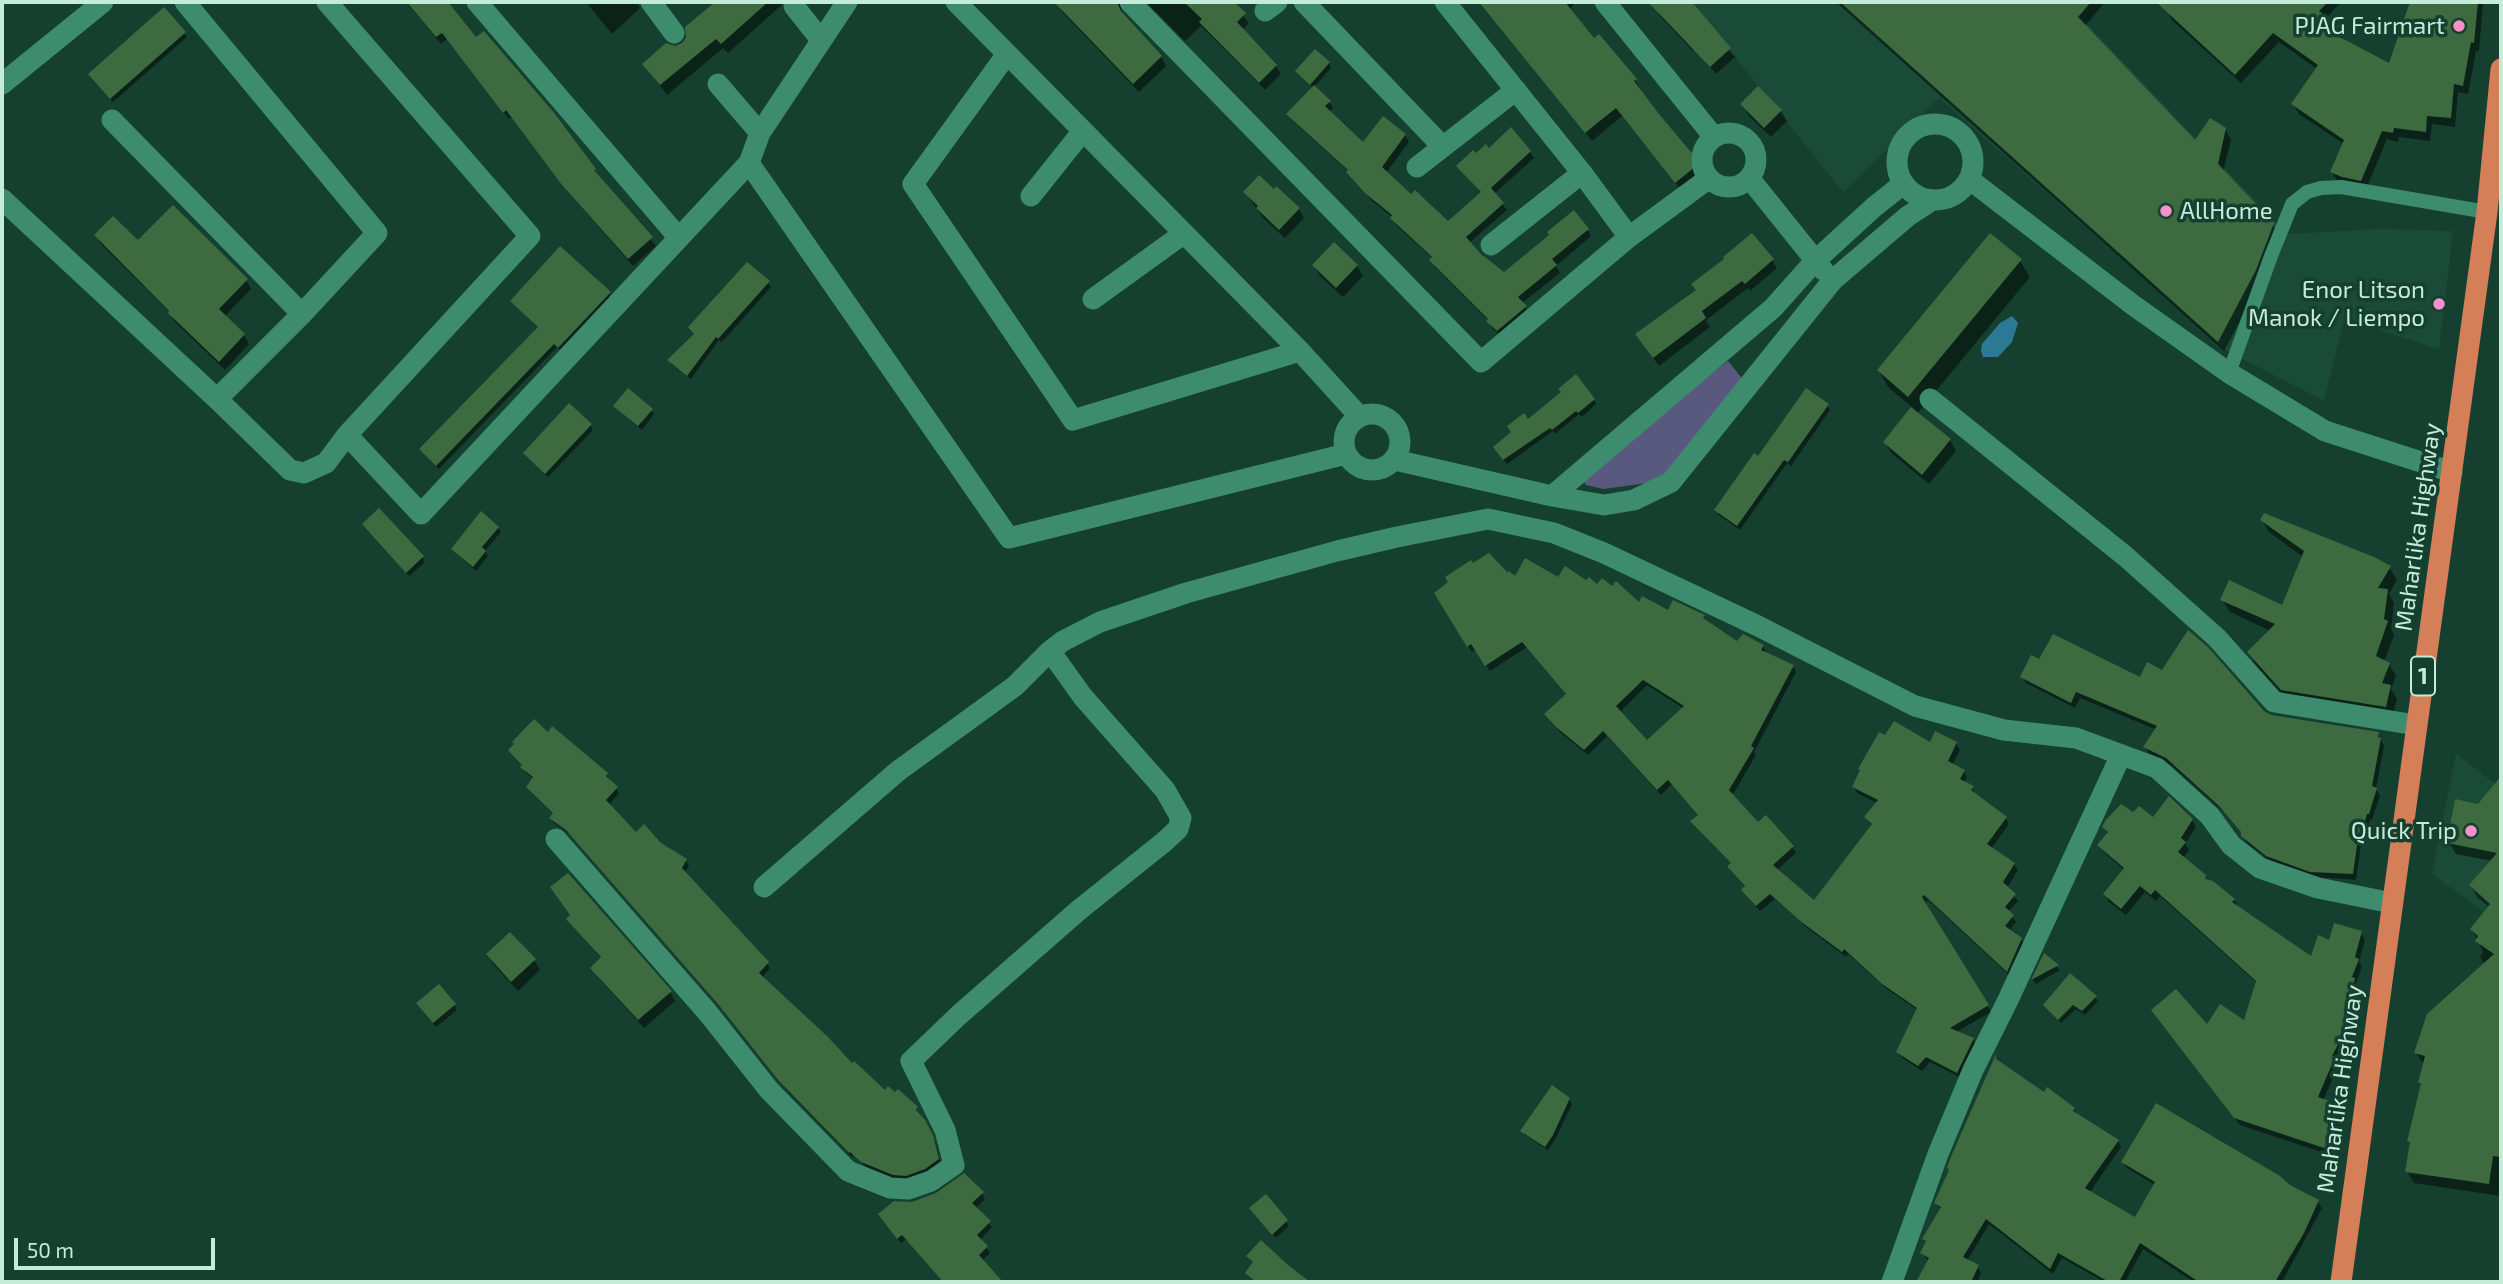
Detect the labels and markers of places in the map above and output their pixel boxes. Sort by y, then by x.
place label: PJAG Fairmart [2294,12,2445,40]
marker: PJAG Fairmart [2451,18,2467,34]
place label: AllHome [2180,197,2273,225]
marker: AllHome [2158,203,2174,219]
place label: Enor Litson Manok / Liempo [2248,276,2425,332]
marker: Enor Litson Manok / Liempo [2431,296,2447,312]
place label: Quick Trip [2351,817,2457,845]
marker: Quick Trip [2463,823,2479,839]

